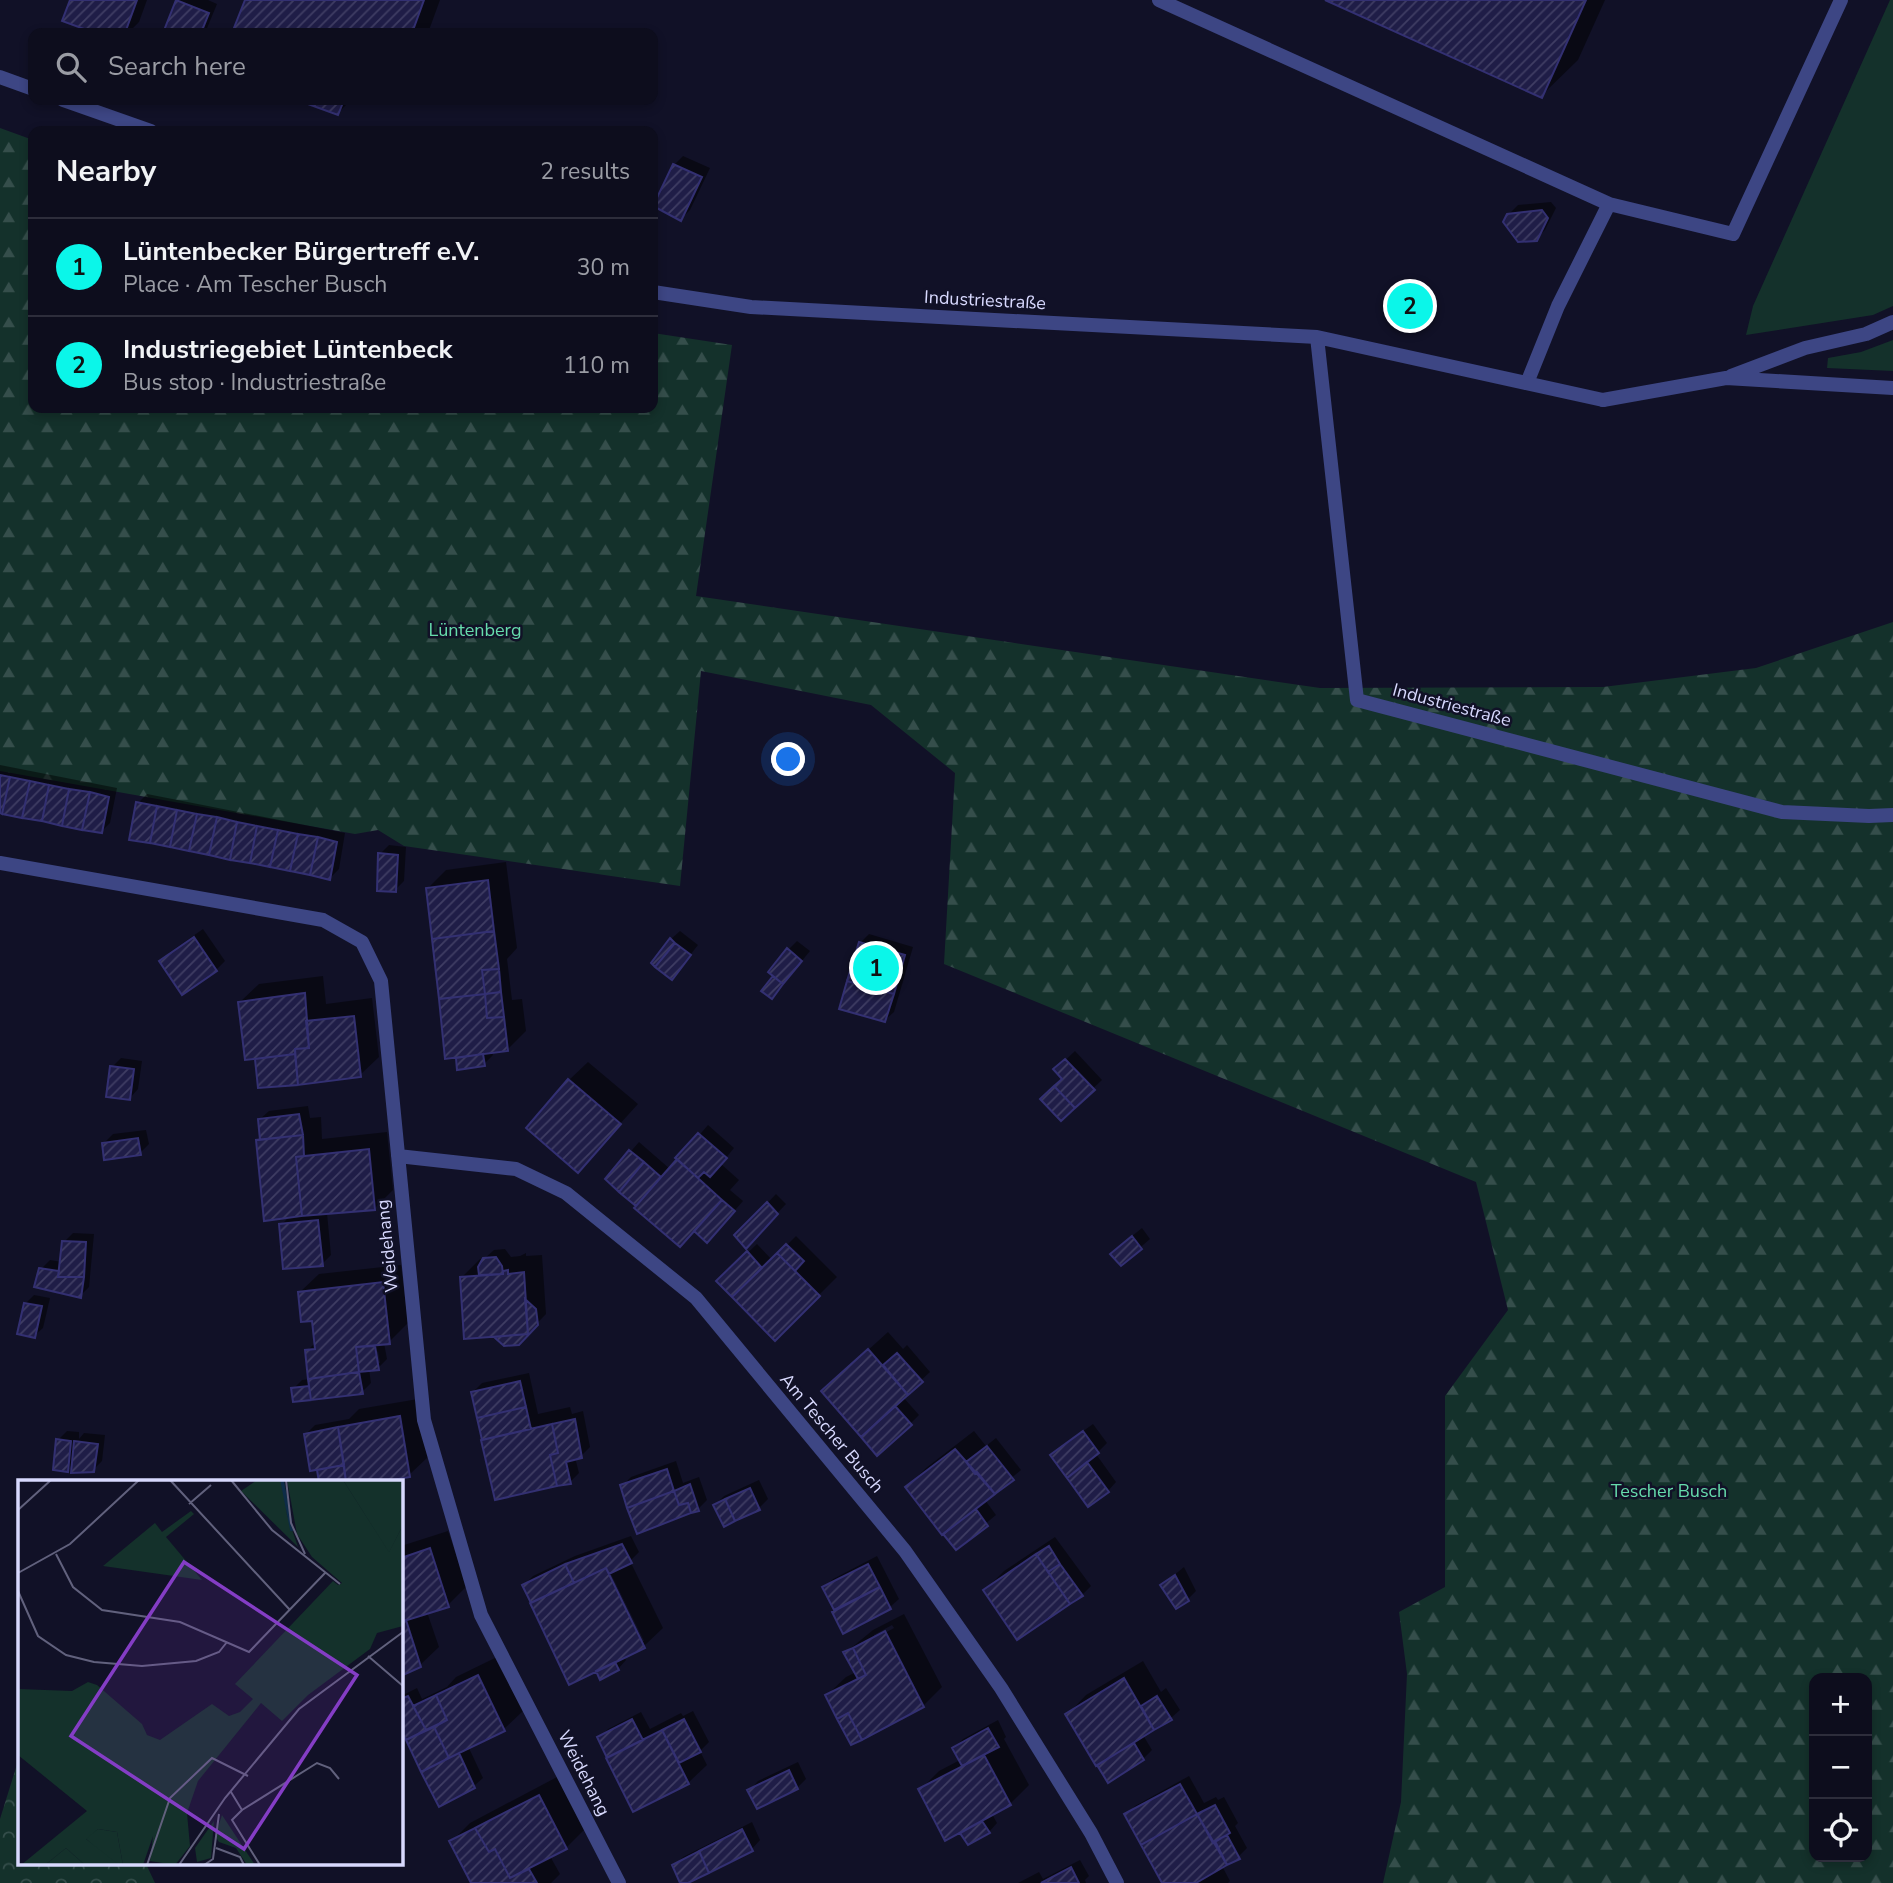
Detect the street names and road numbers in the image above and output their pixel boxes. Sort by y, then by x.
street label: Industriestraße [924,285,1046,315]
street label: Industriestraße [1390,678,1514,732]
street label: Weidehang [370,1198,404,1294]
street label: Am Tescher Busch [775,1368,889,1498]
street label: Weidehang [552,1726,616,1820]

